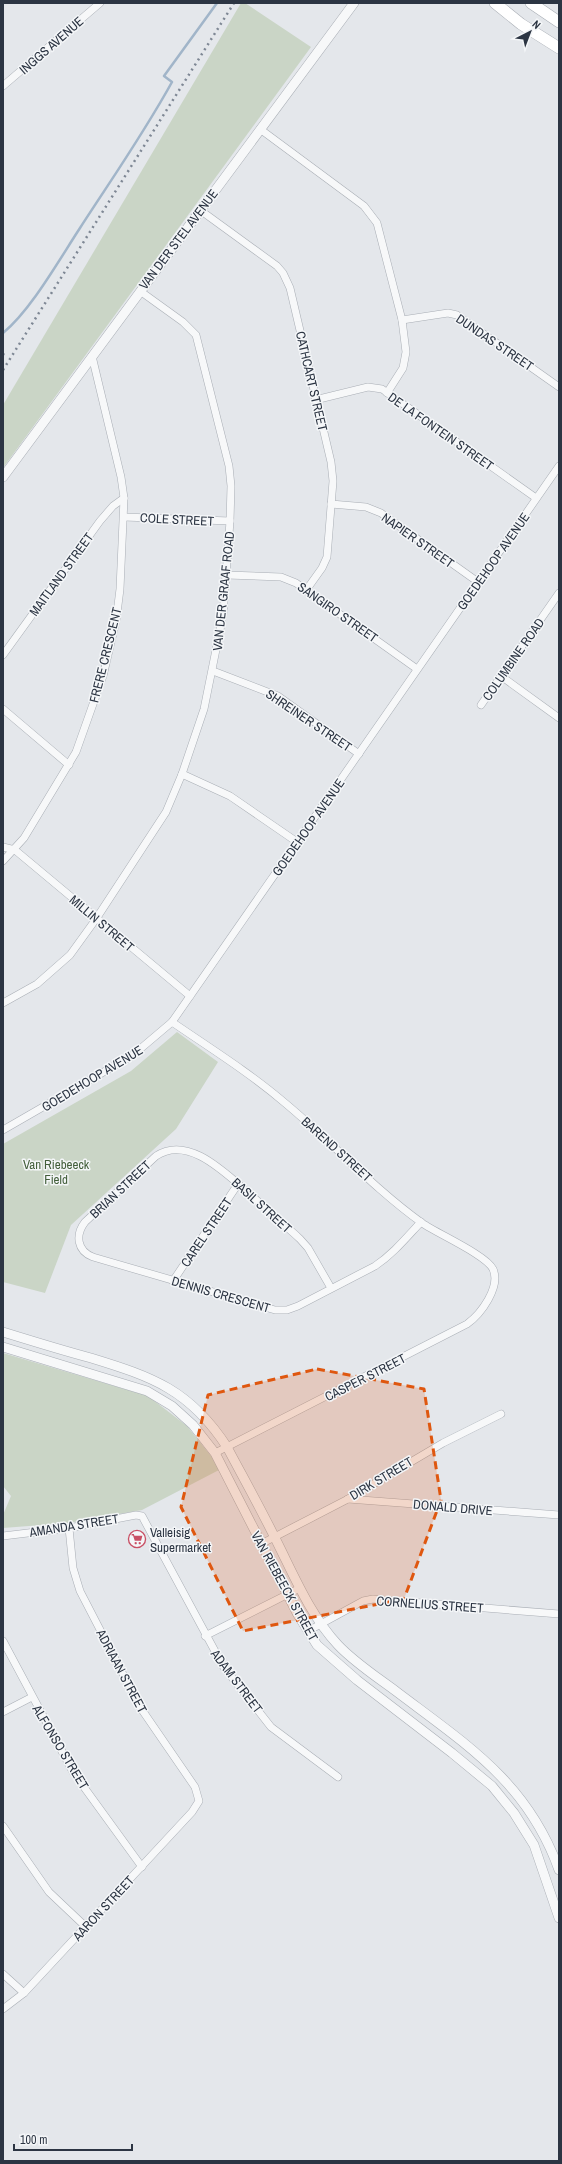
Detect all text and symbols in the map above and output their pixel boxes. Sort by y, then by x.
north arrow [510,12,550,52]
street label: INGGS AVENUE [16,13,87,78]
text: N [530,17,544,32]
street label: VAN DER STEL AVENUE [135,186,222,293]
street label: DUNDAS STREET [453,310,537,375]
street label: CATHCART STREET [292,330,331,433]
street label: DE LA FONTEIN STREET [385,389,497,474]
street label: COLE STREET [140,509,215,530]
street label: NAPIER STREET [378,509,458,572]
street label: GOEDEHOOP AVENUE [453,509,533,613]
street label: MAITLAND STREET [25,529,98,619]
street label: VAN DER GRAAF ROAD [209,530,238,652]
street label: SANGIRO STREET [294,578,382,647]
street label: FRERE CRESCENT [85,605,126,705]
street label: COLUMBINE ROAD [479,614,548,704]
street label: SHREINER STREET [262,685,355,756]
street label: GOEDEHOOP AVENUE [268,775,348,879]
street label: MILLIN STREET [66,891,138,956]
street label: GOEDEHOOP AVENUE [39,1041,146,1115]
street label: BAREND STREET [298,1113,376,1186]
park label: Van Riebeeck Field [23,1156,90,1188]
street label: BRIAN STREET [86,1156,155,1222]
street label: BASIL STREET [228,1174,296,1237]
street label: CAREL STREET [177,1194,236,1270]
street label: DENNIS CRESCENT [170,1272,273,1317]
street label: CASPER STREET [322,1349,409,1405]
street label: DIRK STREET [347,1453,416,1504]
street label: DONALD DRIVE [412,1496,494,1519]
street label: AMANDA STREET [27,1510,120,1541]
place label: Valleisig Supermarket [150,1524,211,1556]
street label: VAN RIEBEECK STREET [247,1528,322,1645]
supermarket icon: Valleisig Supermarket [127,1529,147,1549]
street label: CORNELIUS STREET [376,1592,485,1617]
street label: ADRIAAN STREET [92,1626,151,1716]
street label: ADAM STREET [206,1645,266,1717]
street label: ALFONSO STREET [28,1701,93,1793]
street label: AARON STREET [68,1872,138,1945]
scale bar [14,2126,132,2152]
text: 100 m [20,2132,47,2148]

